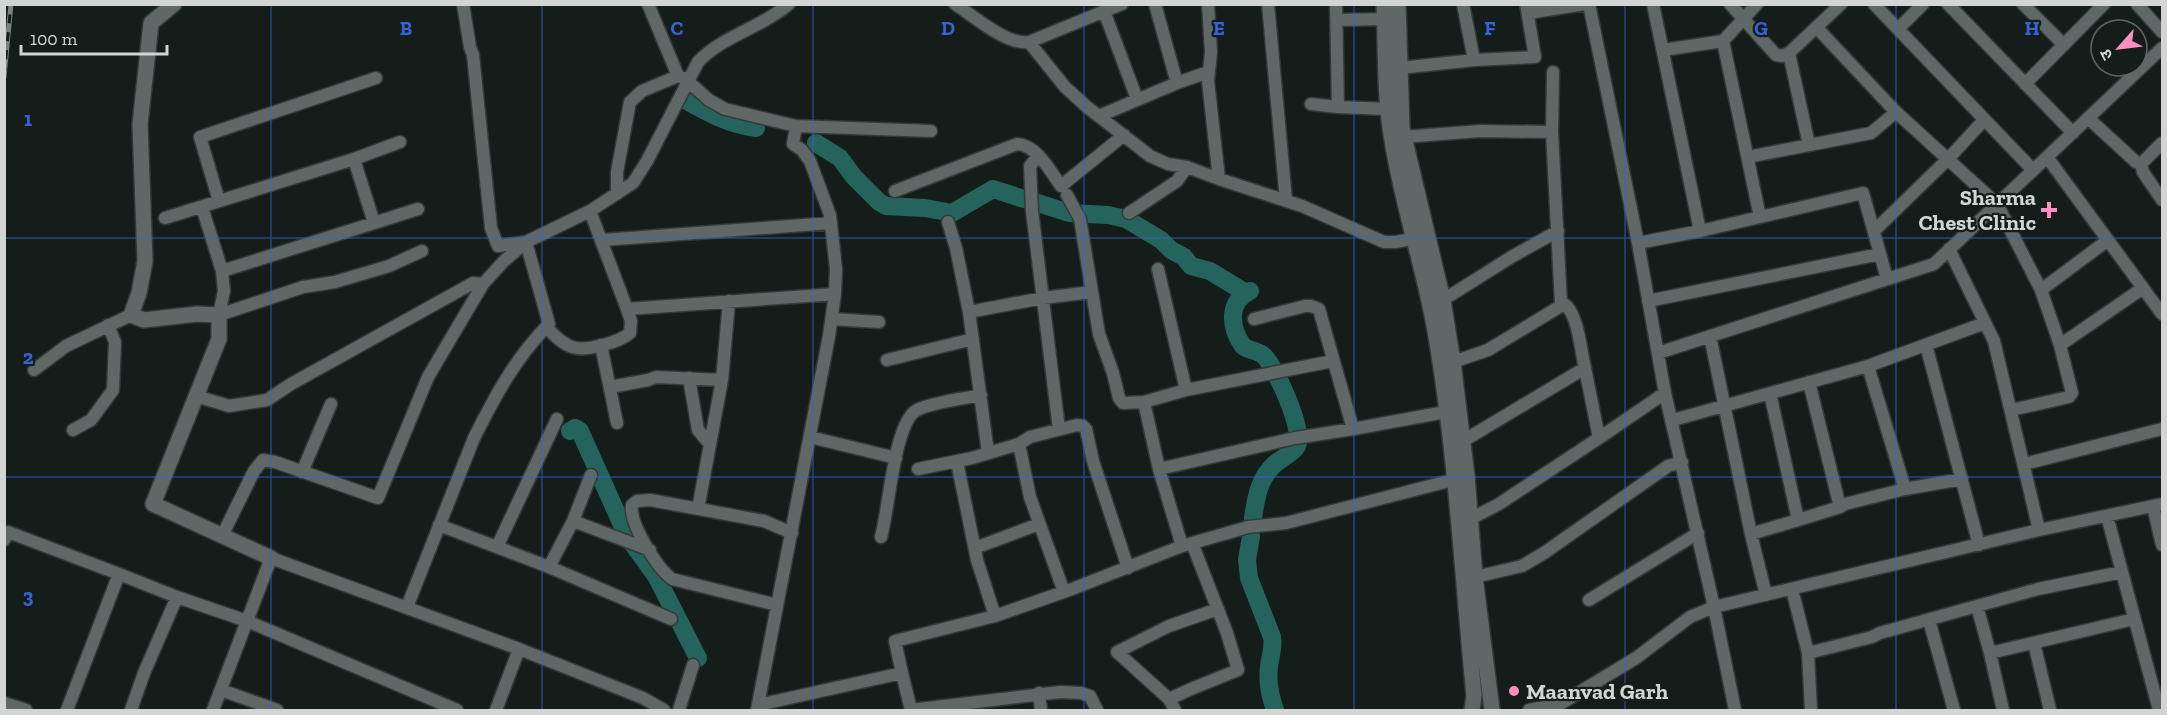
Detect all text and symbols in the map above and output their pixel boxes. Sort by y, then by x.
text: B [400,16,412,40]
text: C [671,16,684,40]
text: D [941,16,955,40]
text: E [1213,16,1225,40]
text: F [1484,16,1496,40]
text: G [1754,16,1768,40]
text: H [2024,16,2040,40]
scale bar [21,18,166,56]
north arrow [2089,18,2149,78]
text: 100 m [30,28,78,50]
text: उ [2095,46,2117,63]
text: 1 [24,107,32,131]
place label: Sharma Chest Clinic [1918,184,2037,236]
marker: Sharma Chest Clinic [2040,201,2058,219]
text: 2 [23,345,34,369]
text: 3 [23,584,34,608]
place label: Maanvad Garh [1526,678,1668,705]
marker: Maanvad Garh [1507,684,1521,698]

